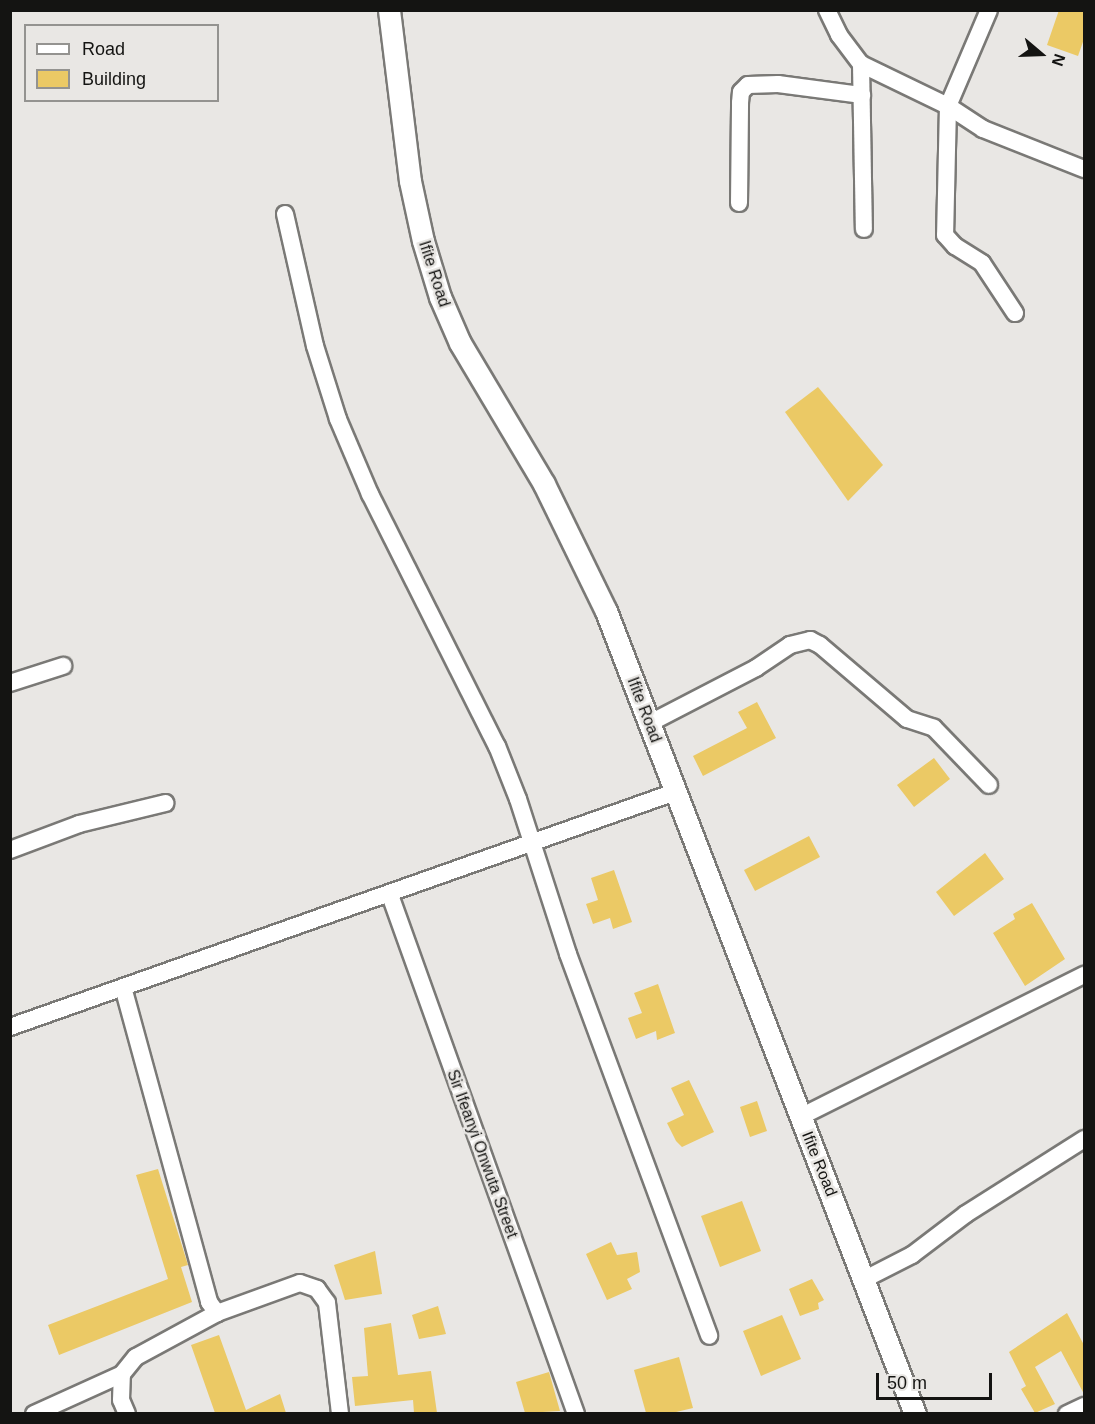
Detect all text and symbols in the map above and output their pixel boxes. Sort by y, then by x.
legend [24,24,219,102]
north arrow [1011,24,1071,84]
text: Road [82,39,125,59]
text: N [1049,52,1068,68]
text: Building [82,69,146,89]
street label: Ifite Road [414,238,454,310]
street label: Ifite Road [623,675,665,745]
street label: Sir Ifeanyi Onwuta Street [443,1067,521,1241]
street label: Ifite Road [797,1129,841,1199]
scale bar [879,1361,994,1399]
text: 50 m [887,1373,927,1393]

